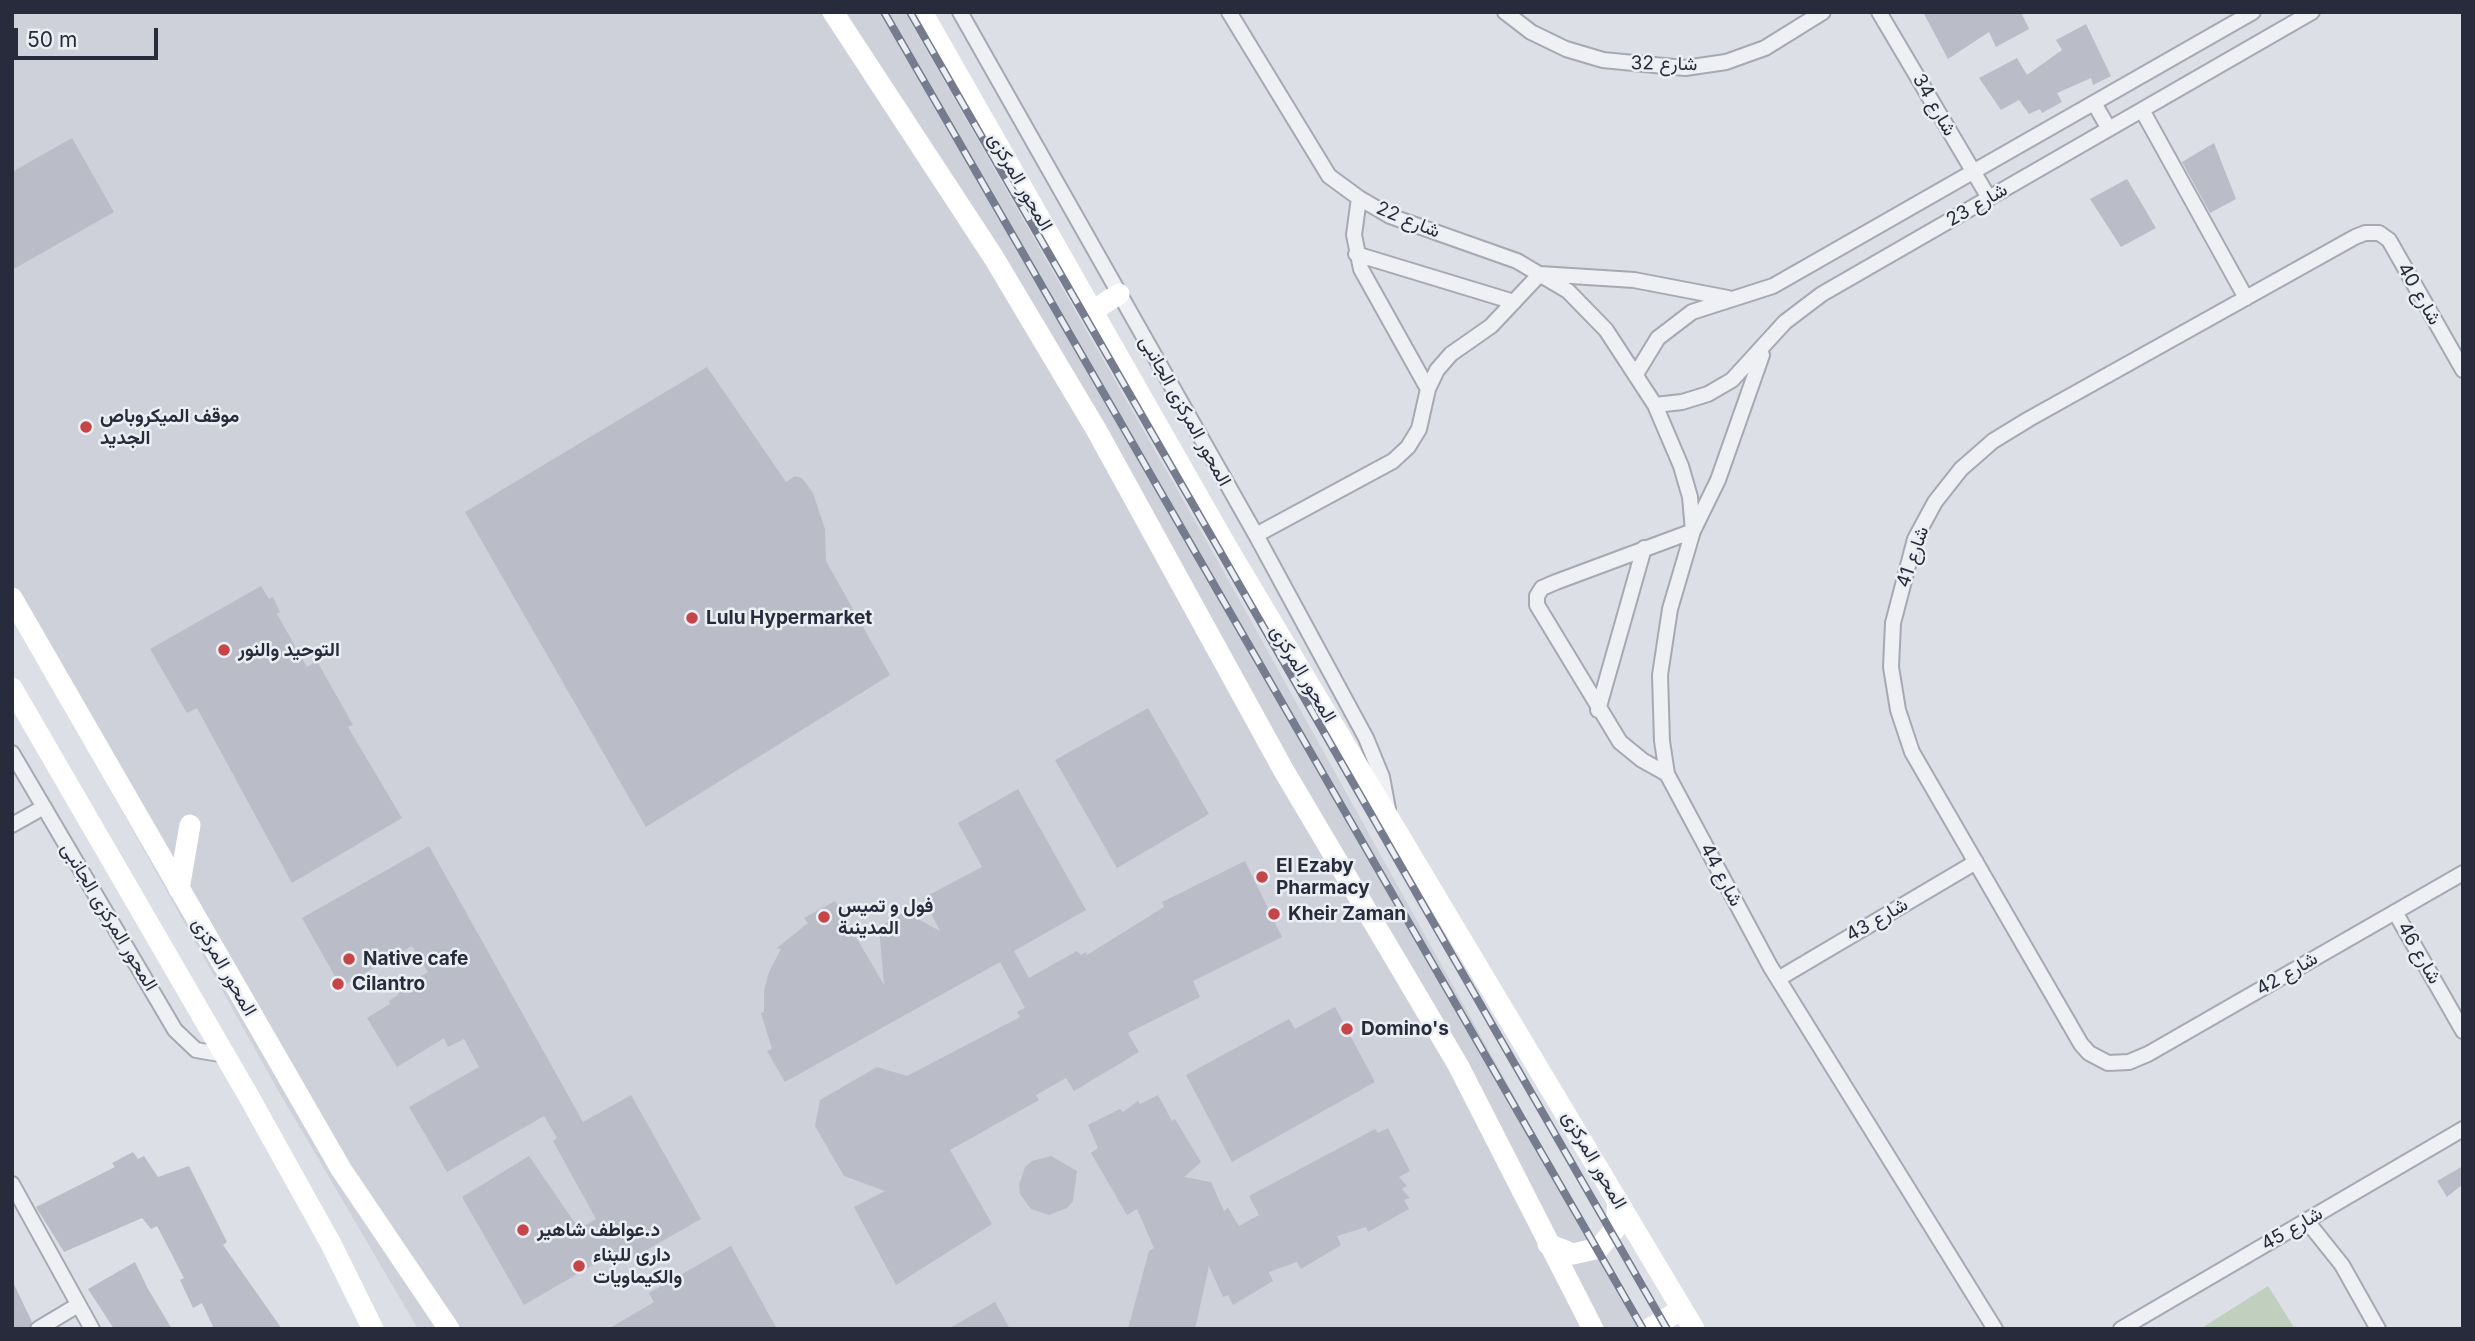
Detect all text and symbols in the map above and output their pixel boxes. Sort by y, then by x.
scale bar [18,14,161,58]
text: 50 m [27,27,77,52]
street label: شارع 32 [1630,52,1698,76]
street label: شارع 34 [1907,70,1961,140]
street label: المحور المركزى [983,129,1057,235]
street label: شارع 23 [1942,178,2012,232]
street label: شارع 22 [1373,197,1443,243]
street label: شارع 40 [2392,259,2446,329]
street label: المحور المركزى الجانبى [1134,332,1236,490]
place label: موقف الميكروباص الجديد [100,405,239,449]
marker: موقف الميكروباص الجديد [78,419,94,435]
street label: شارع 41 [1892,523,1934,591]
place label: Lulu Hypermarket [706,607,872,629]
marker: Lulu Hypermarket [684,610,700,626]
street label: المحور المركزى [1265,621,1341,727]
place label: التوحيد والنور [238,639,340,661]
marker: التوحيد والنور [216,642,232,658]
street label: المحور المركزى الجانبى [56,839,162,995]
street label: شارع 44 [1695,840,1747,910]
place label: El Ezaby Pharmacy [1276,855,1370,899]
marker: El Ezaby Pharmacy [1254,869,1270,885]
street label: شارع 43 [1842,893,1912,947]
place label: فول و تميس المدينىة [838,895,933,939]
place label: Kheir Zaman [1288,903,1406,925]
marker: Kheir Zaman [1266,906,1282,922]
marker: فول و تميس المدينىة [816,909,832,925]
street label: المحور المركزى [187,914,261,1020]
street label: شارع 46 [2392,918,2446,988]
street label: شارع 42 [2252,947,2322,1001]
place label: Native cafe [363,948,468,970]
marker: Native cafe [341,951,357,967]
place label: Cilantro [352,973,425,995]
marker: Cilantro [330,976,346,992]
place label: Domino's [1361,1018,1449,1040]
marker: Domino's [1339,1021,1355,1037]
street label: المحور المركزى [1557,1107,1631,1213]
street label: شارع 45 [2257,1202,2327,1256]
place label: د.عواطف شاهير [537,1219,660,1241]
marker: د.عواطف شاهير [515,1222,531,1238]
place label: دارى للبناء والكيماويات [593,1244,682,1288]
marker: دارى للبناء والكيماويات [571,1258,587,1274]

